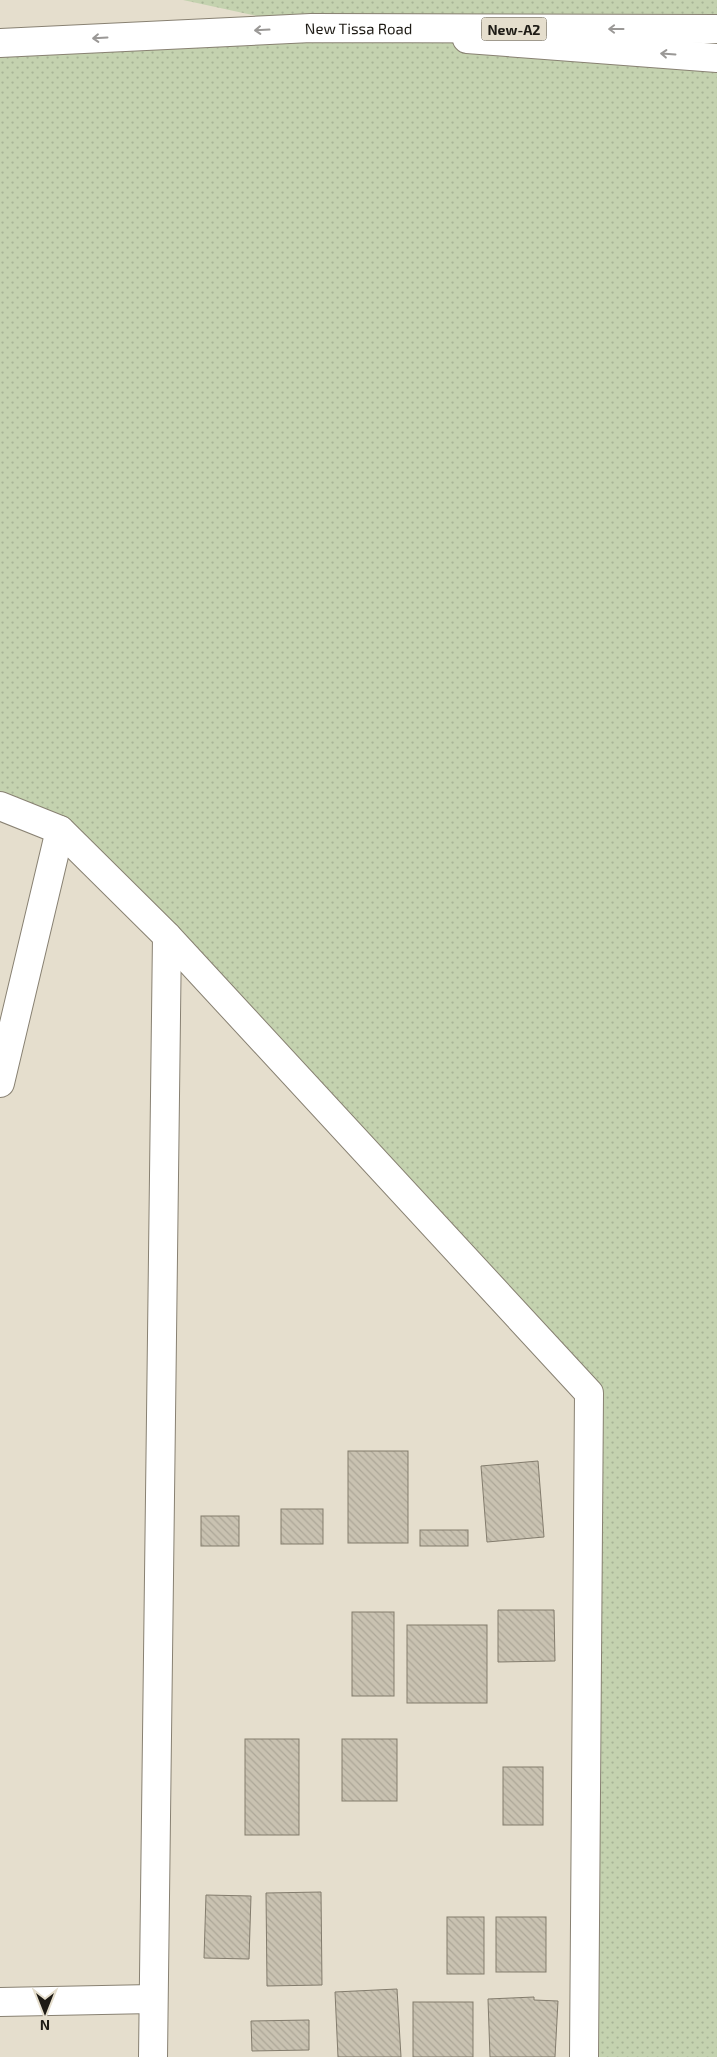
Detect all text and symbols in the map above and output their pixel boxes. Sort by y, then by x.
road number: New-A2 [482,18,546,40]
street label: New Tissa Road [304,19,412,37]
one-way arrow [608,24,624,34]
one-way arrow [254,26,270,35]
one-way arrow [92,34,108,43]
one-way arrow [661,50,677,59]
north arrow [20,1987,70,2037]
text: N [40,2017,50,2034]

